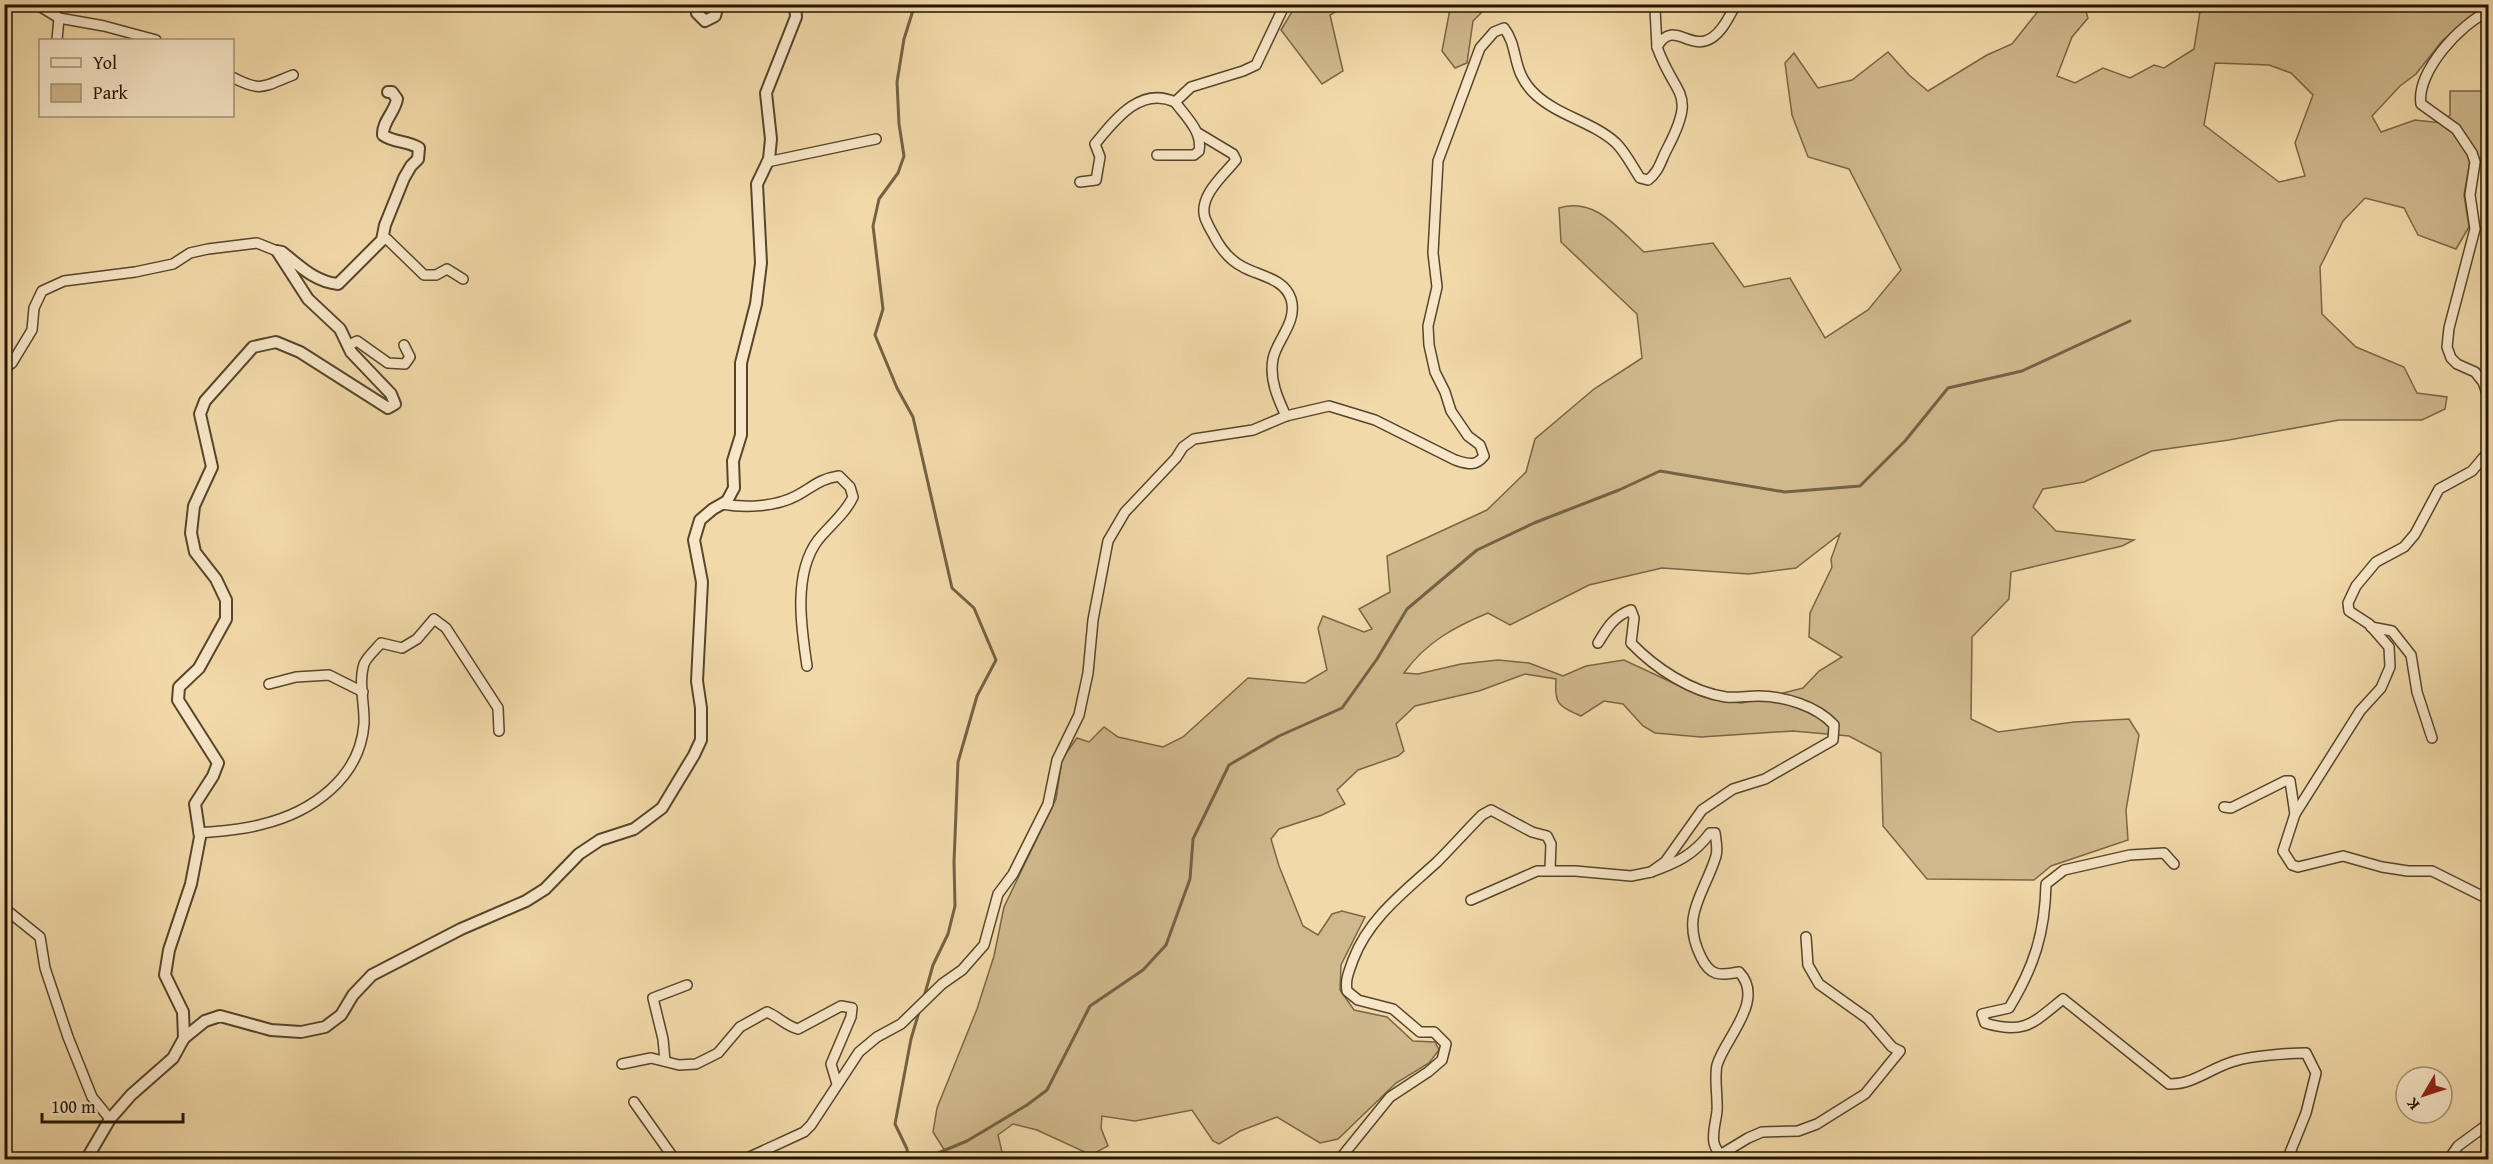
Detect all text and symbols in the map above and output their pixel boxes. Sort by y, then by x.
legend [39,39,234,117]
text: Yol [93,49,117,76]
text: Park [93,79,129,106]
north arrow [2394,1065,2454,1125]
scale bar [42,1086,183,1124]
text: K [2399,1092,2425,1116]
text: 100 m [51,1093,96,1120]

